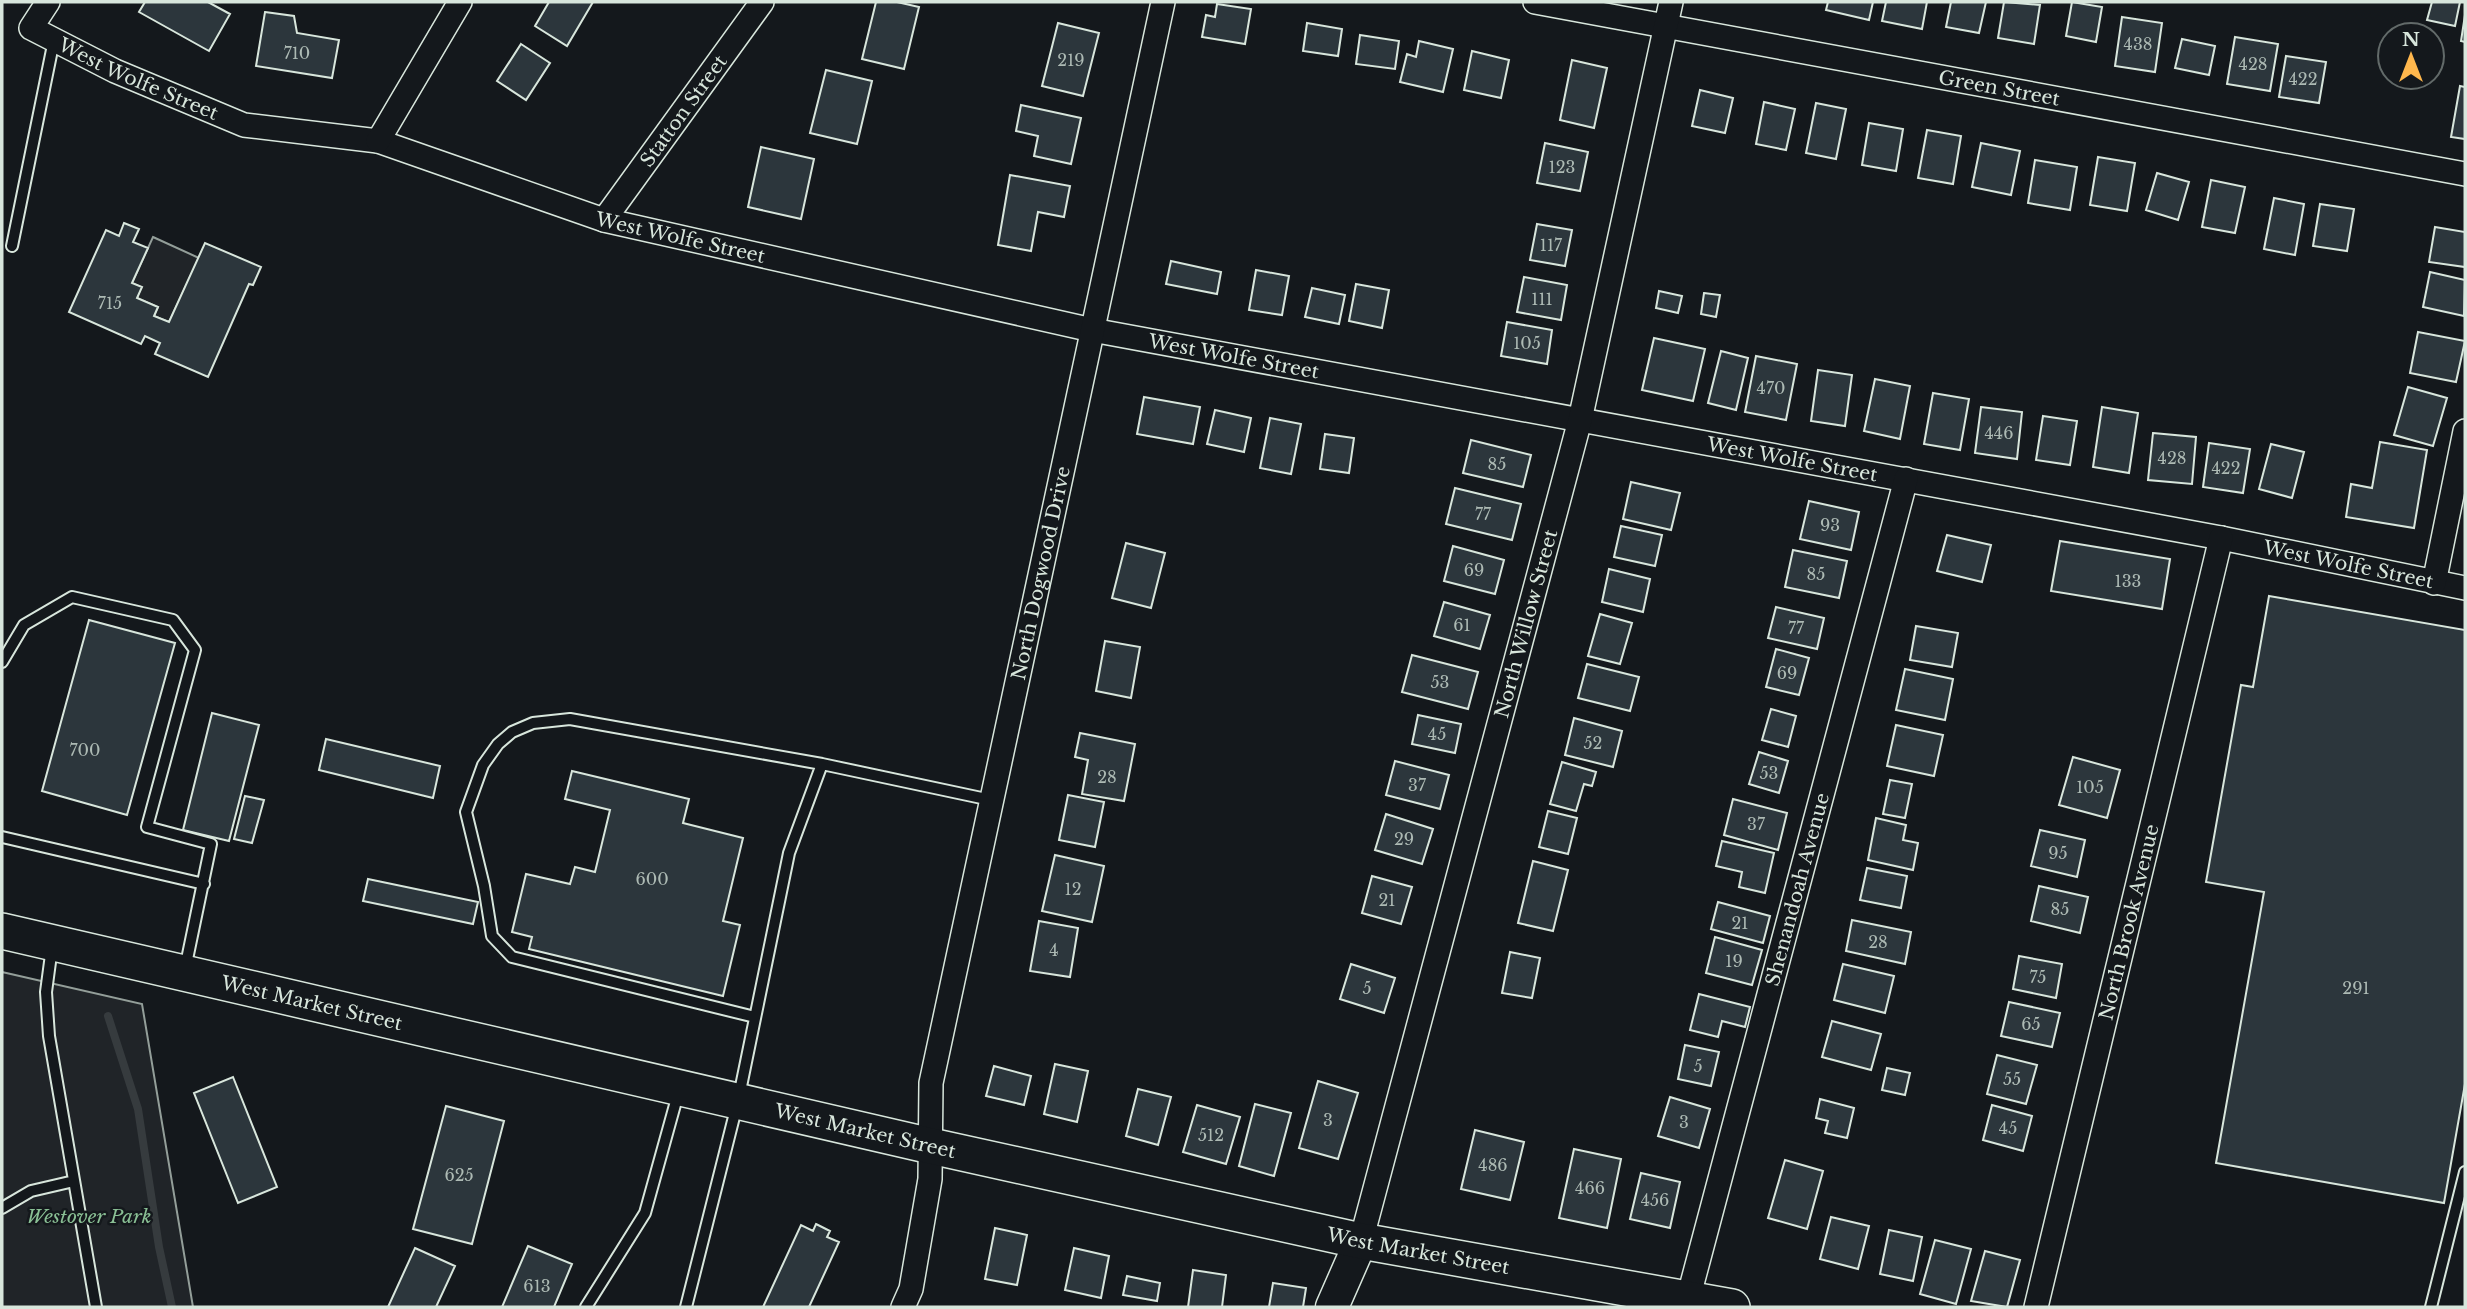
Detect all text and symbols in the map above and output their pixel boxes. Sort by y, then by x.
north arrow [2376,21,2446,91]
text: N [2402,28,2420,51]
street label: West Wolfe Street [54,33,222,125]
house number: 438 [2124,34,2152,54]
house number: 710 [284,43,310,63]
street label: Statton Street [635,50,732,171]
house number: 219 [1057,50,1085,70]
house number: 428 [2239,54,2267,74]
street label: Green Street [1937,66,2062,111]
house number: 422 [2288,69,2318,89]
house number: 123 [1549,157,1575,177]
street label: West Wolfe Street [592,207,768,268]
house number: 117 [1540,235,1563,255]
house number: 111 [1531,289,1553,309]
house number: 715 [98,293,122,313]
street label: West Wolfe Street [1146,329,1322,384]
house number: 105 [1513,333,1541,353]
house number: 470 [1757,378,1785,398]
house number: 446 [1984,423,2014,443]
street label: West Wolfe Street [1704,432,1880,487]
house number: 428 [2158,448,2186,468]
house number: 85 [1488,454,1506,474]
house number: 422 [2211,458,2241,478]
street label: North Dogwood Drive [1007,464,1075,682]
house number: 77 [1475,504,1492,524]
house number: 93 [1820,515,1840,535]
street label: North Willow Street [1490,526,1563,721]
street label: West Wolfe Street [2260,536,2436,593]
house number: 69 [1464,560,1484,580]
house number: 85 [1807,564,1825,584]
house number: 133 [2115,571,2141,591]
house number: 61 [1453,615,1471,635]
house number: 77 [1788,618,1805,638]
house number: 69 [1777,663,1797,683]
house number: 53 [1431,672,1449,692]
house number: 45 [1428,724,1446,744]
house number: 52 [1584,733,1602,753]
house number: 700 [70,740,100,760]
house number: 53 [1760,763,1778,783]
house number: 28 [1097,767,1117,787]
house number: 37 [1408,775,1427,795]
house number: 105 [2076,777,2104,797]
street label: Shenandoah Avenue [1761,790,1834,988]
house number: 37 [1747,814,1766,834]
street label: North Brook Avenue [2094,822,2164,1022]
house number: 29 [1394,829,1414,849]
house number: 95 [2048,843,2068,863]
house number: 600 [635,869,669,889]
house number: 12 [1065,879,1082,899]
house number: 21 [1379,890,1396,910]
house number: 85 [2051,899,2069,919]
house number: 21 [1732,913,1749,933]
house number: 28 [1868,932,1888,952]
house number: 4 [1049,940,1059,960]
house number: 19 [1725,951,1743,971]
house number: 75 [2030,967,2046,987]
street label: West Market Street [218,971,405,1035]
house number: 5 [1362,978,1372,998]
house number: 291 [2342,978,2370,998]
house number: 65 [2021,1014,2041,1034]
house number: 5 [1693,1056,1703,1076]
house number: 55 [2003,1069,2021,1089]
street label: West Market Street [771,1099,959,1163]
house number: 3 [1323,1110,1333,1130]
house number: 3 [1679,1112,1689,1132]
house number: 45 [1999,1118,2017,1138]
house number: 512 [1198,1125,1224,1145]
house number: 486 [1478,1155,1508,1175]
house number: 625 [444,1165,474,1185]
house number: 466 [1575,1178,1605,1198]
house number: 456 [1641,1190,1669,1210]
park label: Westover Park [27,1205,151,1228]
street label: West Market Street [1324,1223,1512,1279]
house number: 613 [523,1276,551,1296]

